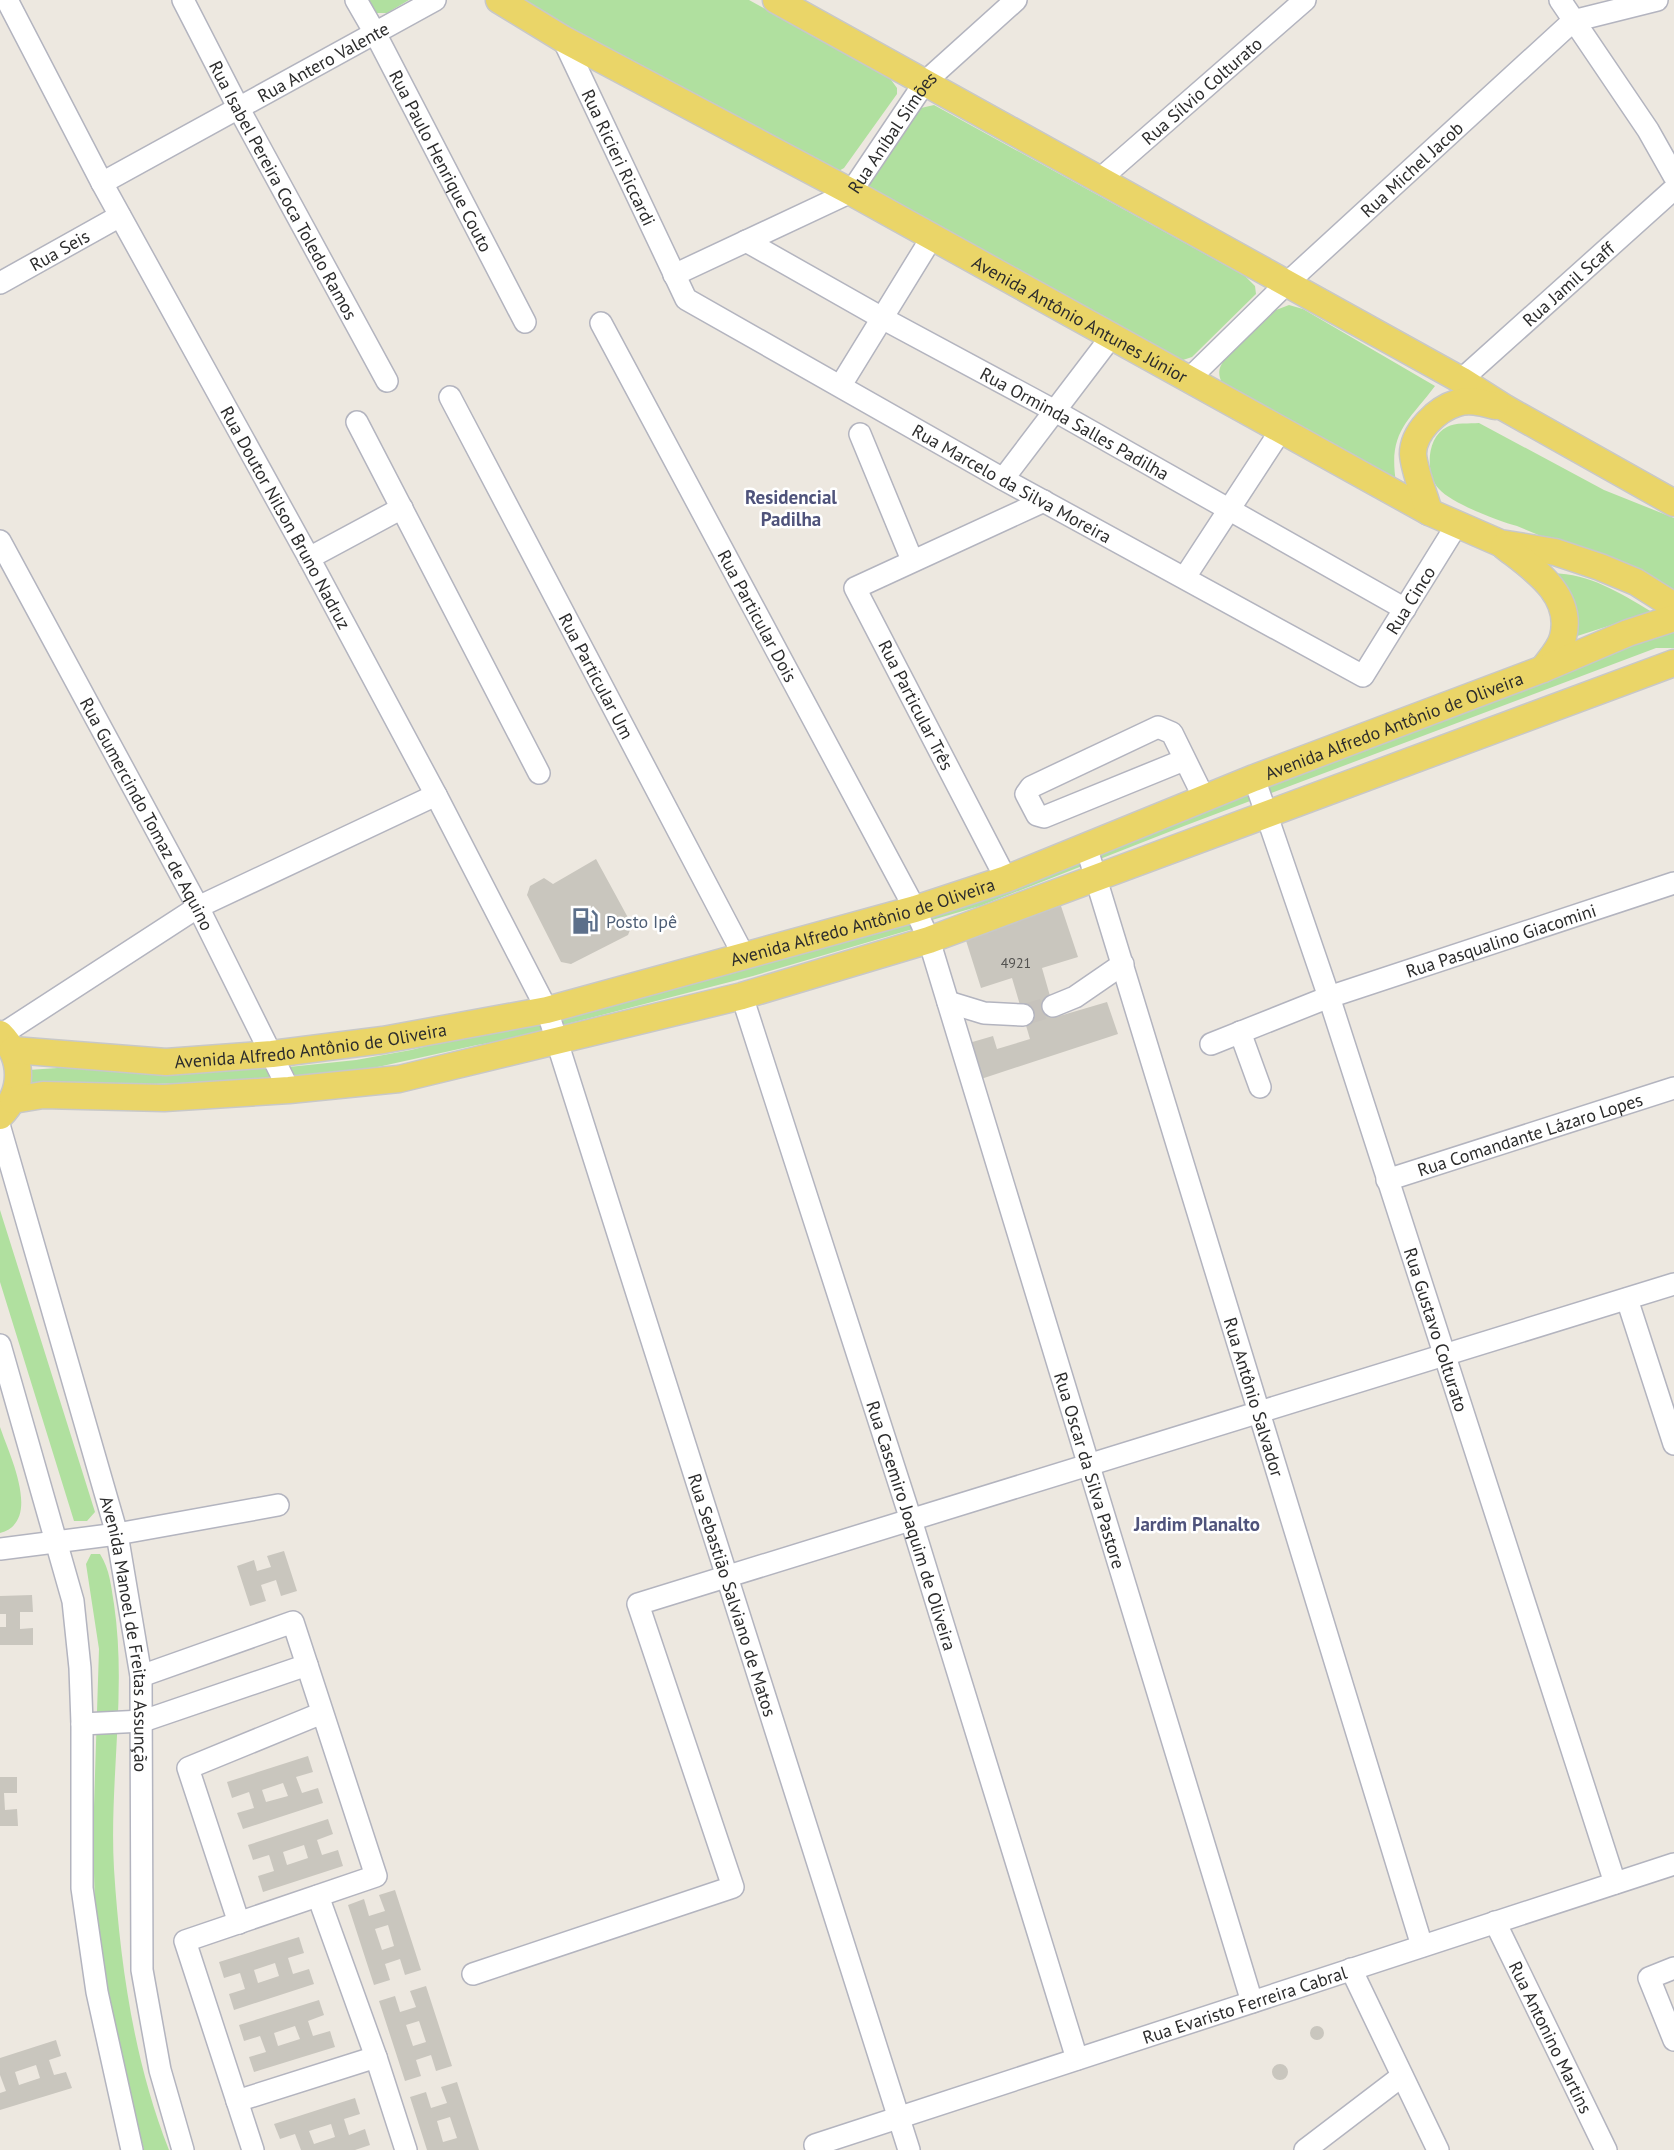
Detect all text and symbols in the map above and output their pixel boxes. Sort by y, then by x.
street label: Rua Antero Valente [253,16,393,107]
street label: Rua Sílvio Colturato [1136,32,1266,149]
street label: Rua Isabel Pereira Coca Toledo Ramos [204,56,363,324]
street label: Rua Paulo Henrique Couto [385,66,498,256]
street label: Rua Aníbal Simões [842,66,941,197]
street label: Rua Ricieri Riccardi [577,85,661,229]
street label: Rua Michel Jacob [1355,116,1468,222]
street label: Rua Seis [25,224,93,276]
street label: Rua Jamil Scaff [1517,236,1620,331]
street label: Avenida Antônio Antunes Júnior [968,250,1192,388]
street label: Rua Orminda Salles Padilha [976,362,1174,485]
street label: Rua Doutor Nilson Bruno Nadruz [216,402,356,633]
street label: Rua Marcelo da Silva Moreira [908,418,1116,548]
district label: Residencial Padilha [745,485,837,531]
street label: Rua Particular Dois [713,546,803,686]
street label: Rua Cinco [1380,561,1440,638]
street label: Rua Particular Um [554,609,639,743]
street label: Rua Particular Três [873,636,959,774]
street label: Avenida Alfredo Antônio de Oliveira [1261,666,1526,784]
street label: Rua Gumercindo Tomaz de Aquino [75,693,219,934]
street label: Avenida Alfredo Antônio de Oliveira [728,872,998,971]
street label: Rua Pasqualino Giacomini [1403,898,1599,982]
fuel station icon: Posto Ipê [570,906,600,936]
place label: Posto Ipê [606,910,677,933]
house number: 4921 [1001,954,1031,972]
street label: Avenida Alfredo Antônio de Oliveira [174,1017,448,1073]
street label: Rua Comandante Lázaro Lopes [1414,1087,1645,1181]
street label: Rua Gustavo Colturato [1399,1245,1474,1415]
street label: Rua Antônio Salvador [1219,1314,1289,1479]
street label: Rua Oscar da Silva Pastore [1050,1369,1131,1571]
street label: Rua Casemiro Joaquim de Oliveira [862,1398,962,1653]
street label: Rua Sebastião Salviano de Matos [683,1470,782,1719]
street label: Avenida Manoel de Freitas Assunção [95,1493,153,1772]
district label: Jardim Planalto [1133,1512,1260,1536]
street label: Rua Antonino Martins [1504,1957,1598,2117]
street label: Rua Evaristo Ferreira Cabral [1139,1960,1350,2049]

